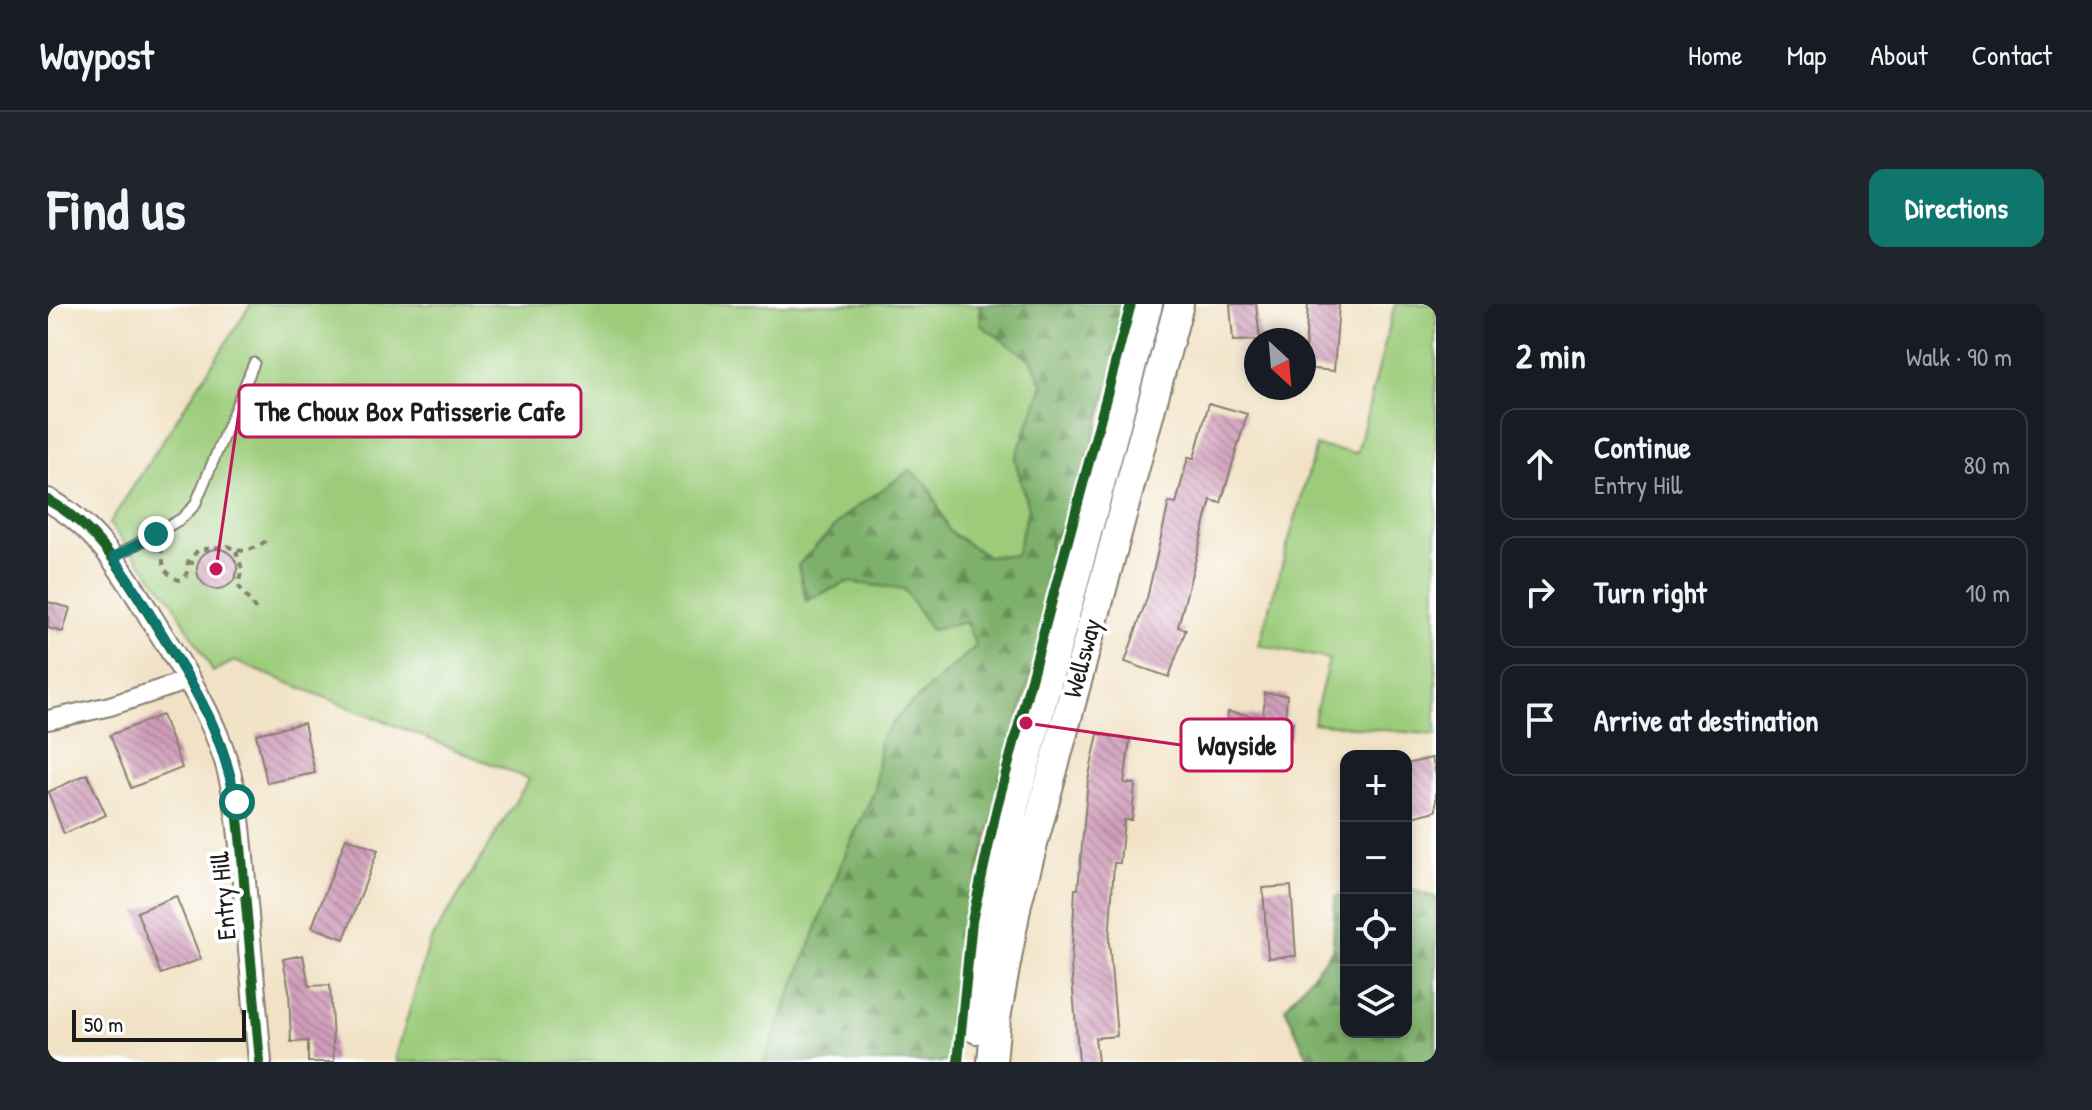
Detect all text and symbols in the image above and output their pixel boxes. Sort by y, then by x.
text: Waypost [40,29,154,81]
text: Home [1688,36,1743,74]
text: Map [1787,36,1826,74]
text: About [1870,36,1928,74]
text: Contact [1972,36,2052,74]
button: Directions [1869,169,2044,247]
text: Find us [48,171,186,246]
north arrow [1244,328,1316,400]
text: 2 min [1516,333,1586,379]
text: Walk · 90 m [1906,339,2012,374]
callout: The Choux Box Patisserie Cafe [239,385,581,437]
text: The Choux Box Patisserie Cafe [254,392,566,430]
text: Continue [1594,427,1691,467]
icon: ahead [1518,442,1562,486]
text: 80 m [1963,447,2010,482]
text: Entry Hill [1594,467,1682,502]
route end [138,516,174,552]
icon: right [1518,570,1562,614]
text: Turn right [1594,572,1707,612]
text: 10 m [1965,575,2010,610]
street label: Wellsway [1054,614,1109,701]
icon: arrive [1518,698,1562,742]
text: Arrive at destination [1594,700,1819,740]
callout: Wayside [1181,719,1292,771]
text: Wayside [1197,726,1277,765]
map controls [1340,750,1412,1038]
button: + [1340,750,1412,822]
route start [219,784,255,820]
button: − [1340,822,1412,894]
street label: Entry Hill [201,850,244,942]
button: locate [1340,894,1412,966]
button: layers [1340,966,1412,1038]
scale bar [72,1006,246,1042]
text: 50 m [84,1009,123,1039]

